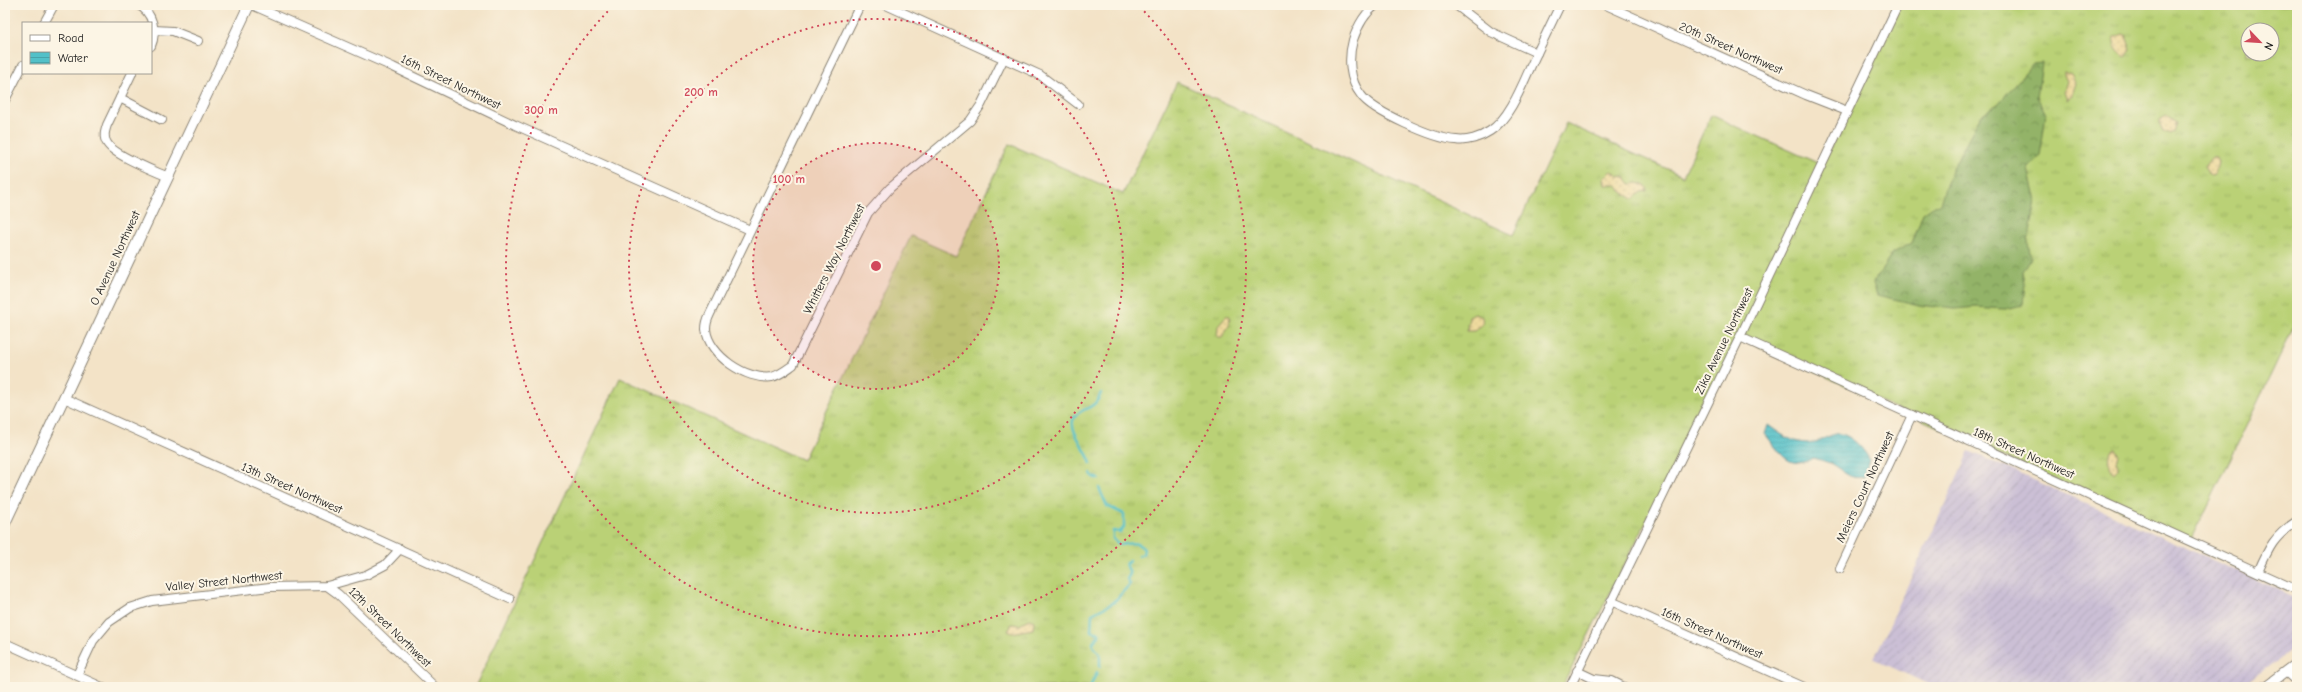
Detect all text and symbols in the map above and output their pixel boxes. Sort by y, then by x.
street label: 20th Street Northwest [1677,19,1785,77]
legend [22,22,152,74]
north arrow [2240,22,2280,62]
text: Road [58,31,84,45]
text: N [2261,40,2276,52]
text: Water [58,51,88,65]
street label: 16th Street Northwest [399,52,504,113]
text: 200 m [684,85,718,99]
text: 300 m [524,103,558,117]
text: 100 m [773,172,805,186]
street label: Whitters Way Northwest [800,201,868,316]
street label: O Avenue Northwest [87,208,143,307]
centre of rings [869,259,883,273]
street label: Zika Avenue Northwest [1692,285,1756,396]
street label: 18th Street Northwest [1971,424,2077,482]
street label: Meiers Court Northwest [1833,429,1897,545]
street label: 13th Street Northwest [239,459,345,517]
street label: Valley Street Northwest [165,568,283,594]
street label: 12th Street Northwest [346,584,435,670]
street label: 16th Street Northwest [1659,604,1765,662]

